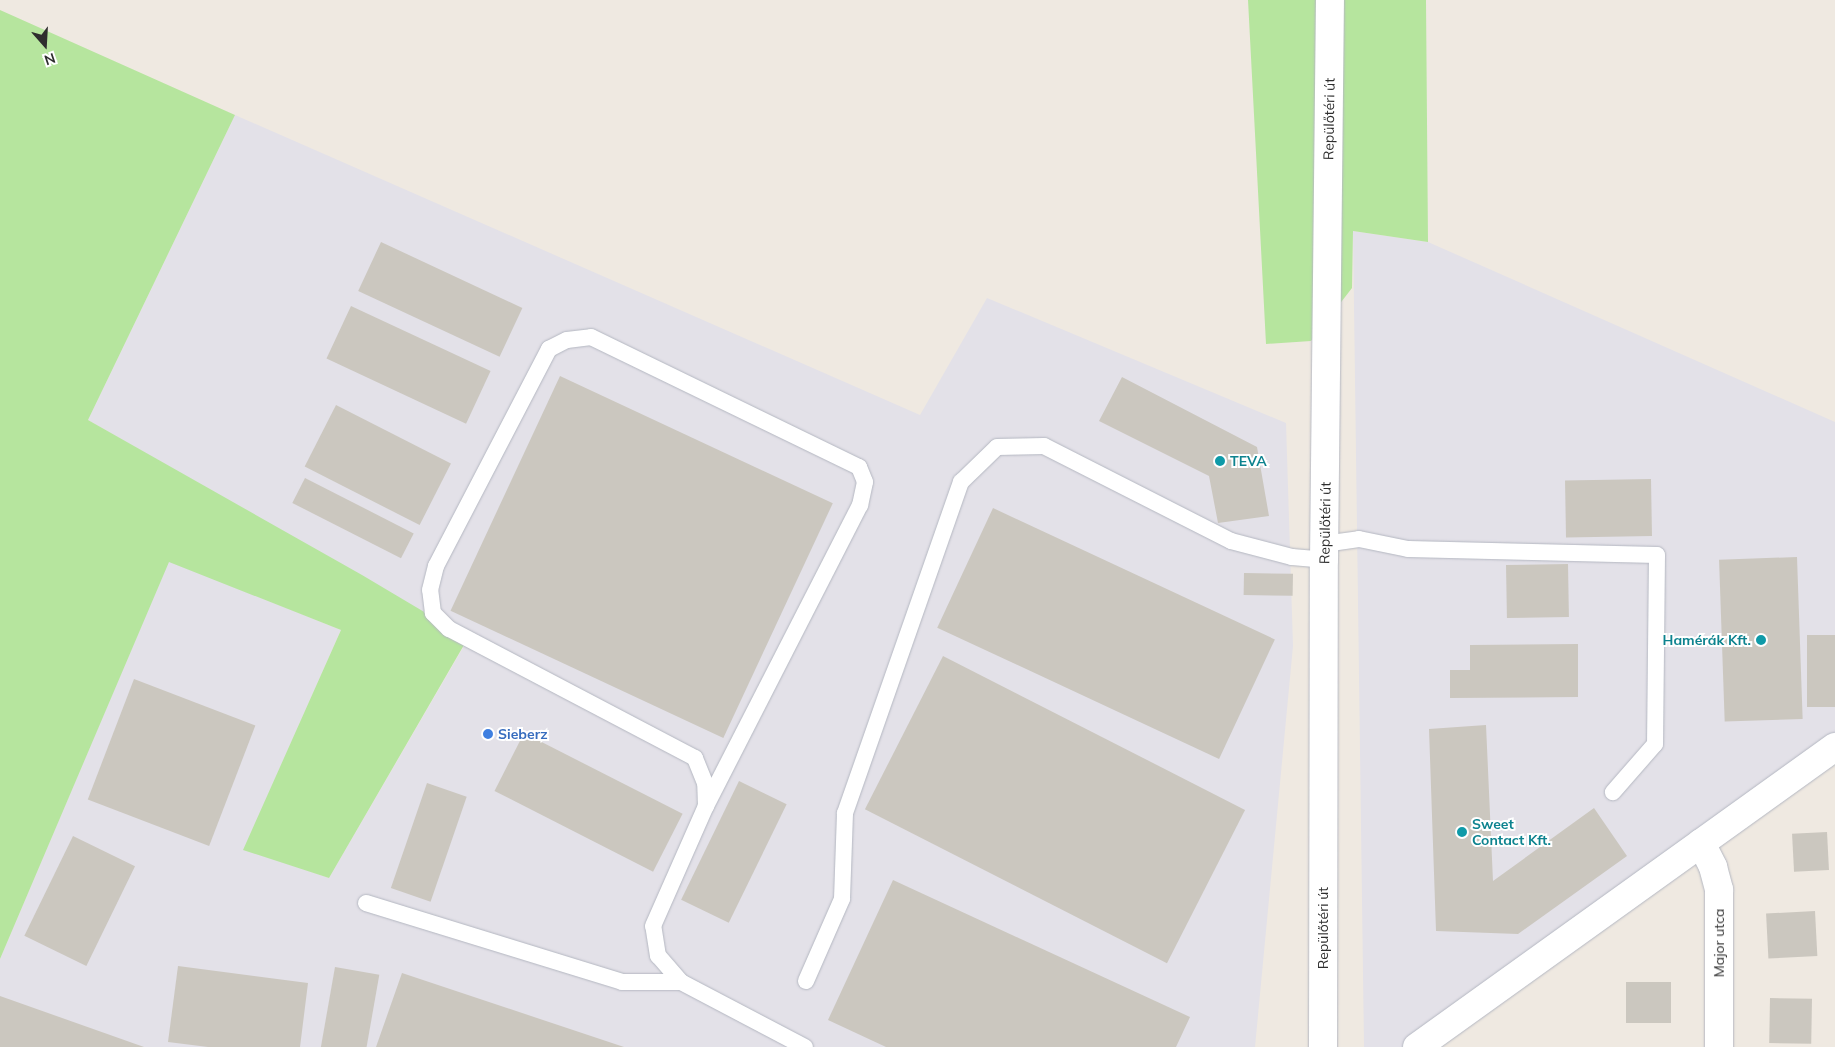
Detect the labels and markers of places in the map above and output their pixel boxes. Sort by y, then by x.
place label: TEVA [1230,453,1267,469]
marker: TEVA [1214,455,1226,467]
place label: Hamérák Kft. [1663,632,1751,648]
marker: Hamérák Kft. [1755,634,1767,646]
place label: Sieberz [498,726,548,742]
marker: Sieberz [482,728,494,740]
place label: Sweet Contact Kft. [1472,816,1551,849]
marker: Sweet Contact Kft. [1456,826,1468,838]

